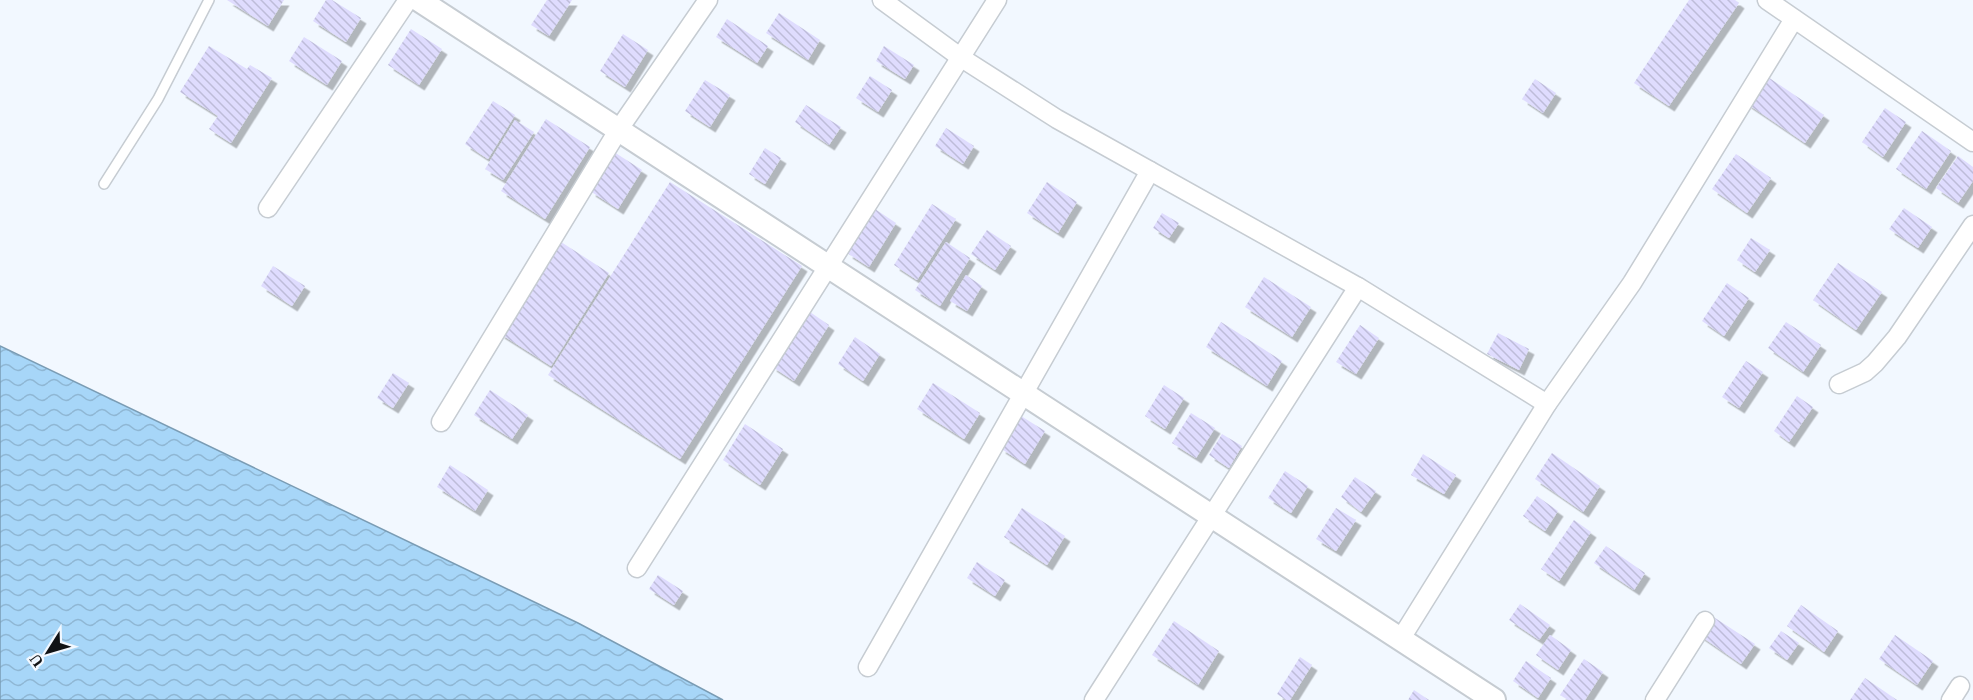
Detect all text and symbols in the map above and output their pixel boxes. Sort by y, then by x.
north arrow [18,622,78,682]
text: U [26,651,47,670]

